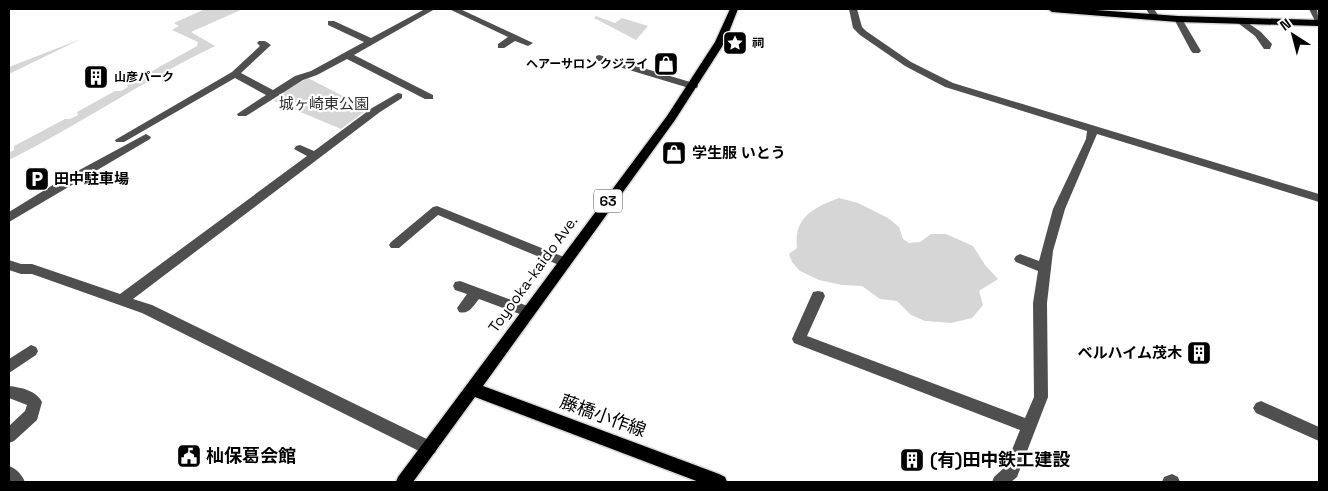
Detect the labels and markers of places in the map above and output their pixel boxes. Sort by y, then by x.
place icon: 祠 [722,30,748,56]
place label: 祠 [752,35,764,51]
shop icon: ヘアーサロン クジライ [653,51,679,77]
place label: ヘアーサロン クジライ [526,56,648,72]
building icon: 山彦パーク [83,64,109,90]
place label: 山彦パーク [114,69,174,85]
shop icon: 学生服 いとう [661,140,687,166]
place label: 学生服 いとう [692,143,786,162]
parking icon: 田中駐車場 [24,166,50,192]
place label: 田中駐車場 [54,169,129,188]
building icon: ベルハイム茂木 [1186,340,1212,366]
place label: ベルハイム茂木 [1078,343,1182,362]
public building icon: 杣保葛会館 [176,443,202,469]
place label: 杣保葛会館 [206,444,296,467]
building icon: (有)田中鉄工建設 [899,447,925,473]
place label: (有)田中鉄工建設 [930,448,1070,471]

